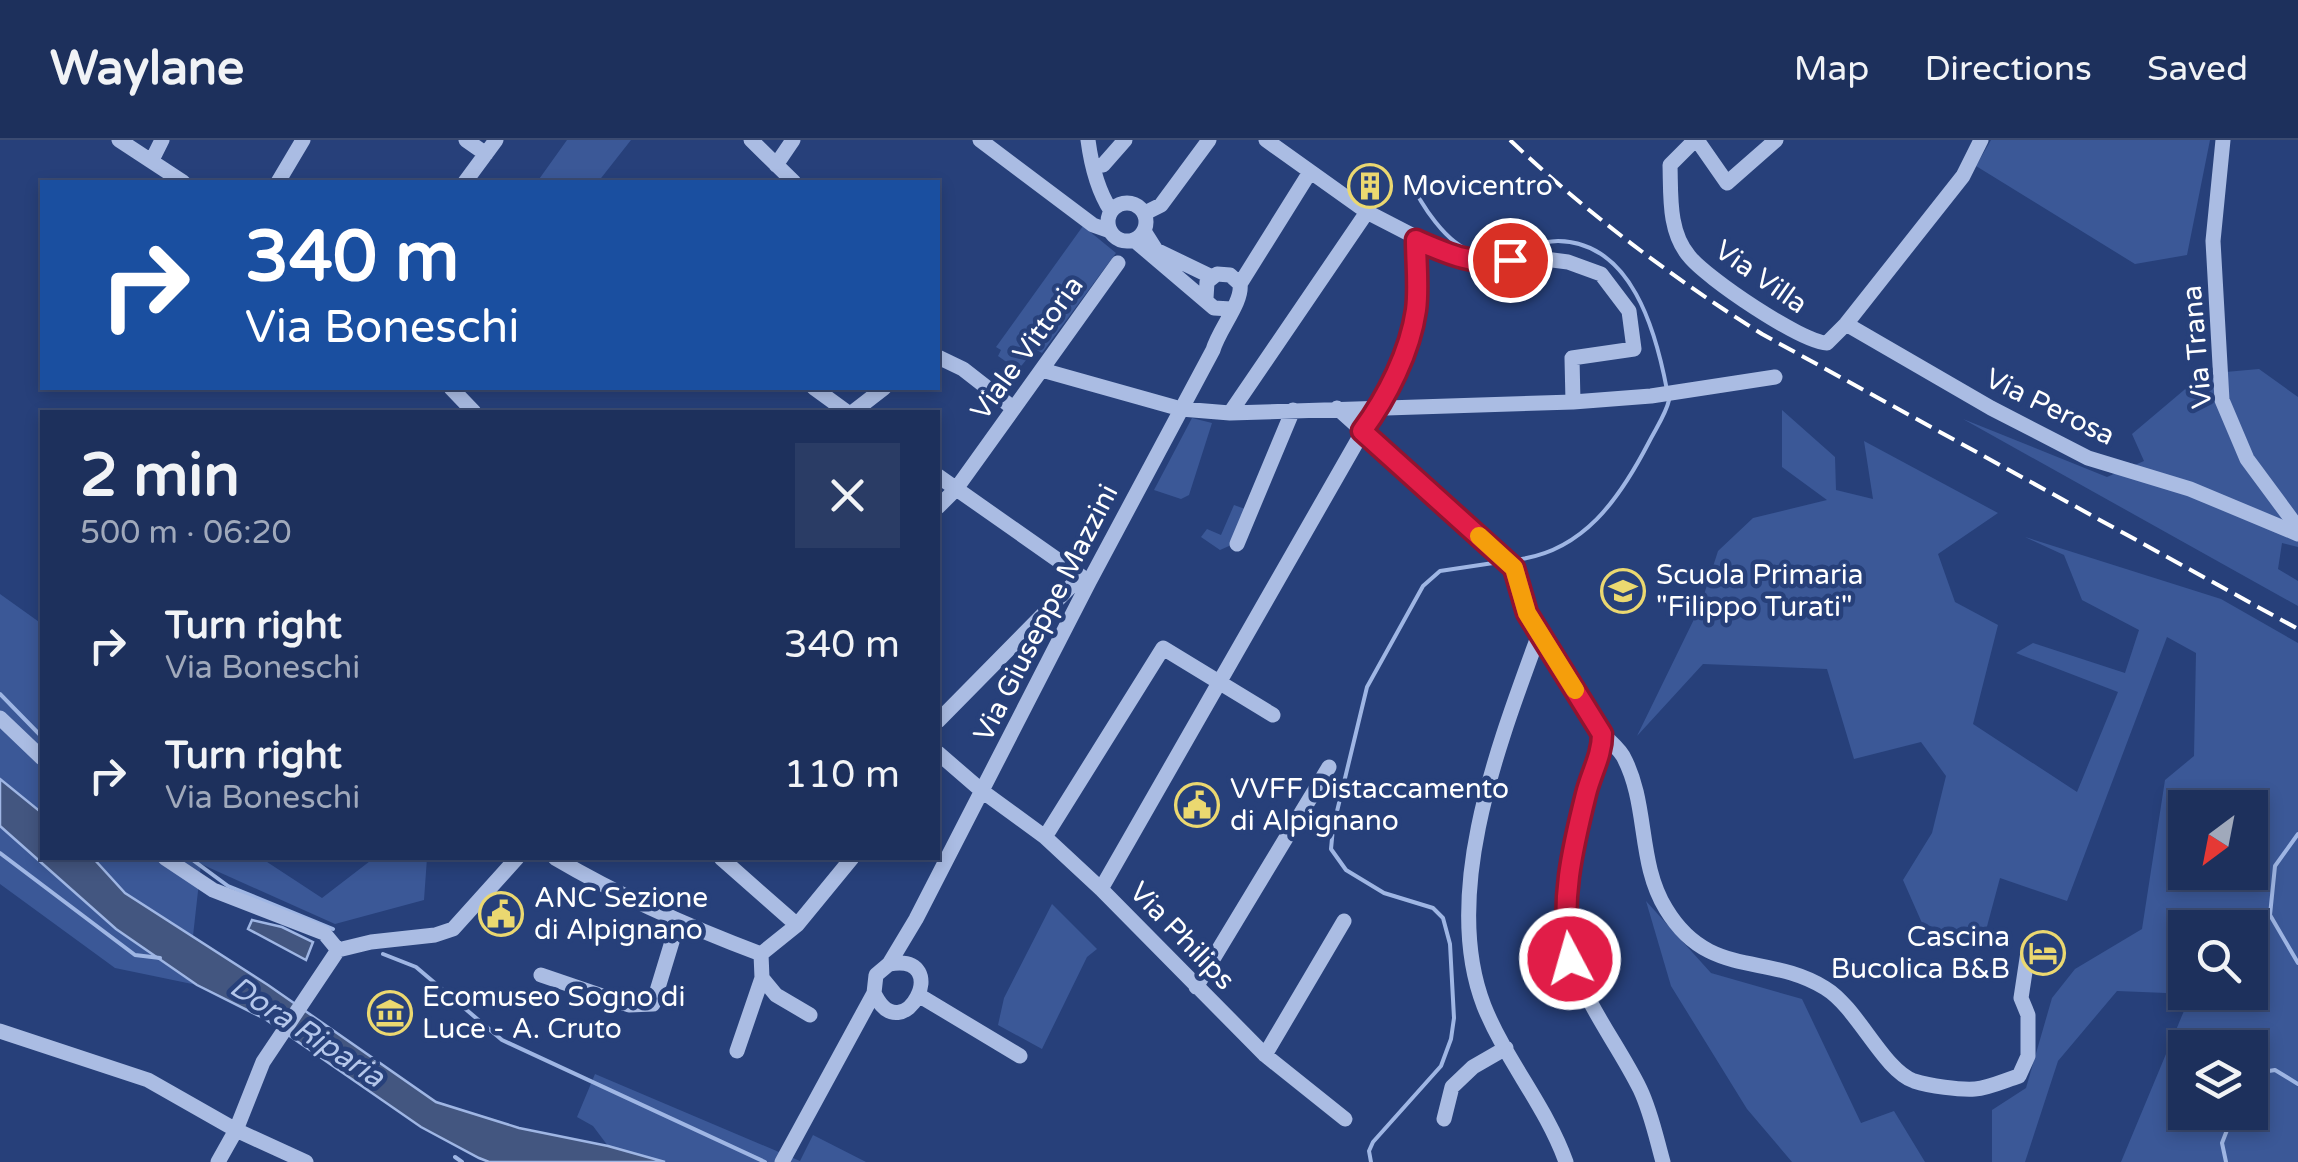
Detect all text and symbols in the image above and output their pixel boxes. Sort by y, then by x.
text: Waylane [50,40,244,98]
text: Map [1794,48,1869,90]
text: Directions [1924,48,2092,90]
text: Saved [2147,48,2248,90]
building icon: Movicentro [1347,163,1393,209]
place label: Movicentro [1402,169,1553,203]
text: 340 m [245,216,459,300]
pin [1468,218,1553,303]
icon: right [80,220,210,350]
icon: arrive [1483,233,1538,288]
street label: Via Villa [1708,233,1814,321]
street label: Viale Vittoria [963,269,1091,427]
street label: Via Trana [2175,284,2219,410]
text: Via Boneschi [245,301,519,355]
street label: Via Perosa [1980,361,2120,453]
text: 2 min [80,440,240,512]
button: close [795,443,900,548]
street label: Via Giuseppe Mazzini [966,479,1126,747]
text: 500 m · 06:20 [80,514,292,552]
place label: Scuola Primaria "Filippo Turati" [1656,558,1863,624]
school or university icon: Scuola Primaria "Filippo Turati" [1600,568,1646,614]
text: Turn right [165,603,342,649]
icon: right [80,618,135,673]
text: 340 m [784,622,900,668]
text: Via Boneschi [165,649,360,687]
text: Turn right [165,733,342,779]
icon: right [80,748,135,803]
text: 110 m [784,752,900,798]
place label: VVFF Distaccamento di Alpignano [1230,772,1509,838]
text: Via Boneschi [165,779,360,817]
public building icon: VVFF Distaccamento di Alpignano [1174,782,1220,828]
north arrow [2168,790,2268,890]
map controls [2168,790,2268,1130]
street label: Via Philips [1122,875,1242,997]
place label: ANC Sezione di Alpignano [534,881,708,947]
public building icon: ANC Sezione di Alpignano [478,891,524,937]
position arrow [1518,907,1622,1011]
button: search [2168,910,2268,1010]
place label: Cascina Bucolica B&B [1831,920,2010,986]
hotel icon: Cascina Bucolica B&B [2020,930,2066,976]
water label: Dora Riparia [223,968,392,1096]
place label: Ecomuseo Sogno di Luce - A. Cruto [422,980,685,1046]
museum icon: Ecomuseo Sogno di Luce - A. Cruto [367,990,413,1036]
button: layers [2168,1030,2268,1130]

